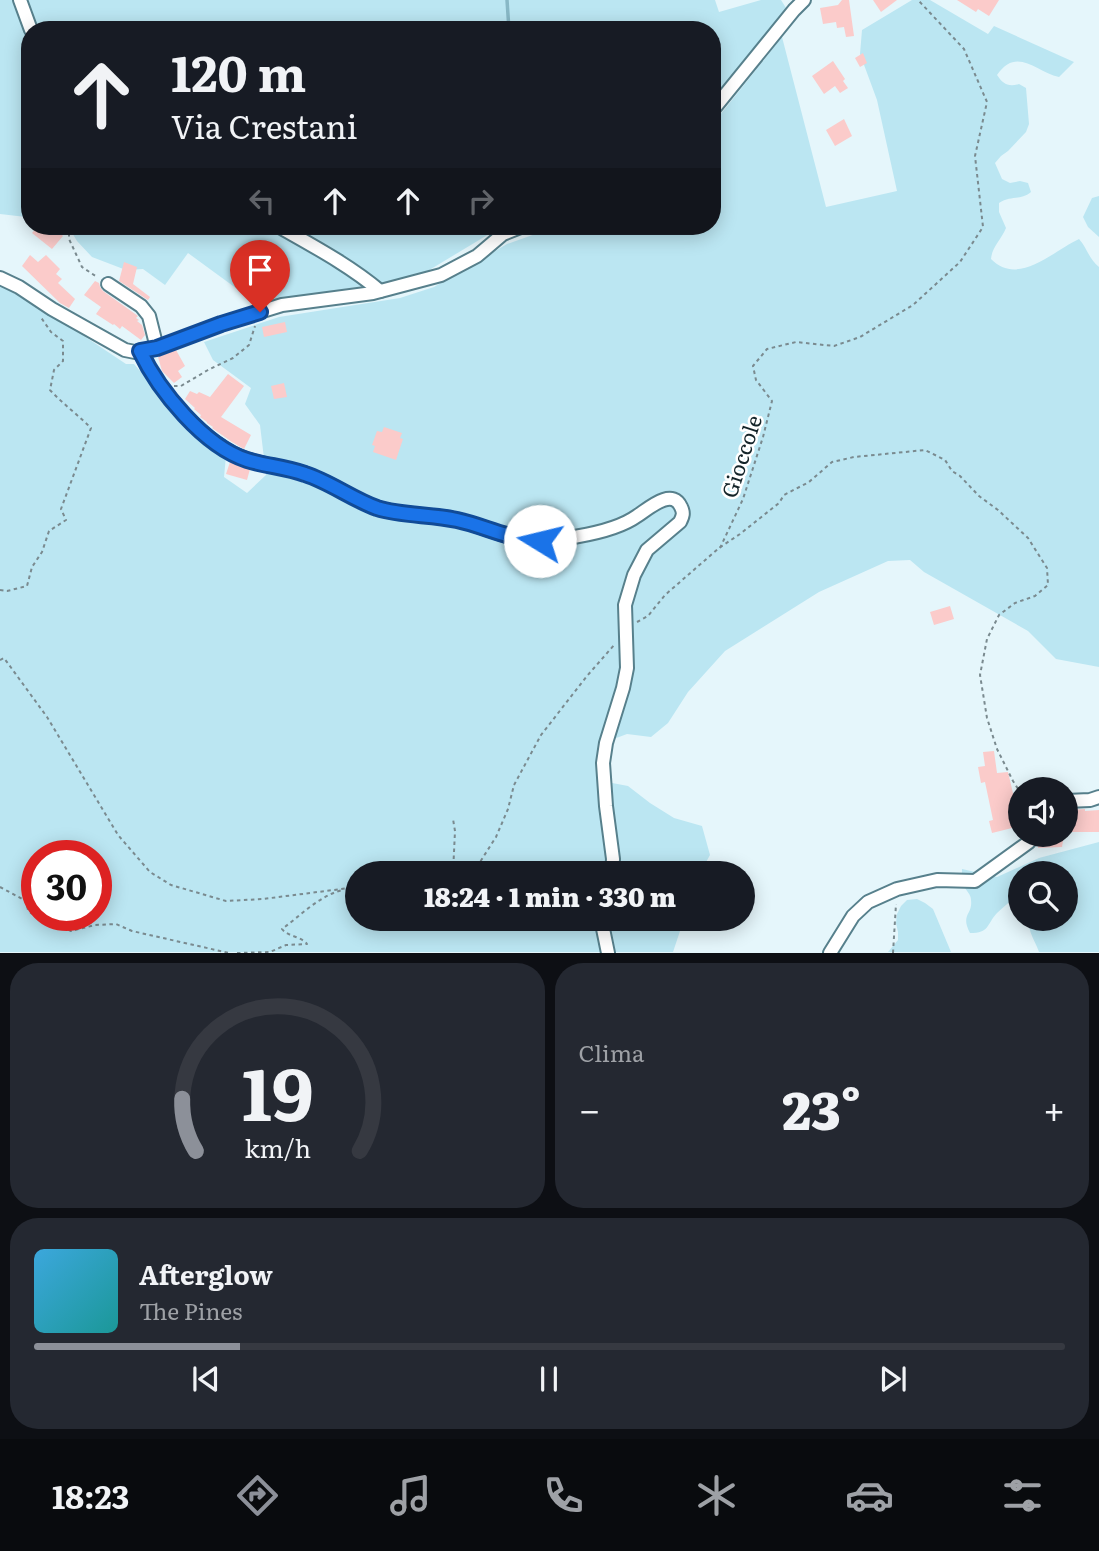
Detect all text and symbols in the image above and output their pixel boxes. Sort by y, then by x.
text: 120 m [171,34,306,107]
icon: ahead [56,49,147,140]
text: Via Crestani [171,101,357,149]
icon: left [243,182,281,220]
icon: ahead [316,182,354,220]
icon: ahead [389,182,427,220]
icon: right [462,182,500,220]
pin [230,240,290,312]
icon: arrive [241,251,279,289]
street label: Gioccole [712,410,768,501]
position arrow [503,504,577,578]
map controls [1008,777,1078,931]
button: sound [1008,777,1078,847]
speed limit sign: 30 [21,840,112,931]
button: search [1008,861,1078,931]
text: 18:24 · 1 min · 330 m [424,876,676,915]
text: Clima [579,1035,644,1069]
text: 19 [241,1036,313,1144]
text: 23° [782,1069,861,1146]
text: − [579,1079,601,1136]
text: + [1043,1079,1065,1136]
text: km/h [244,1129,311,1166]
text: Afterglow [139,1254,273,1293]
text: The Pines [139,1293,242,1327]
icon: previous [187,1360,225,1398]
icon: pause [530,1360,568,1398]
icon: next [874,1360,912,1398]
text: 18:23 [52,1471,129,1519]
icon: directions [233,1471,282,1520]
icon: music [386,1471,435,1520]
icon: phone [539,1471,588,1520]
icon: climate [692,1471,741,1520]
icon: car [845,1471,894,1520]
icon: filters [998,1471,1047,1520]

